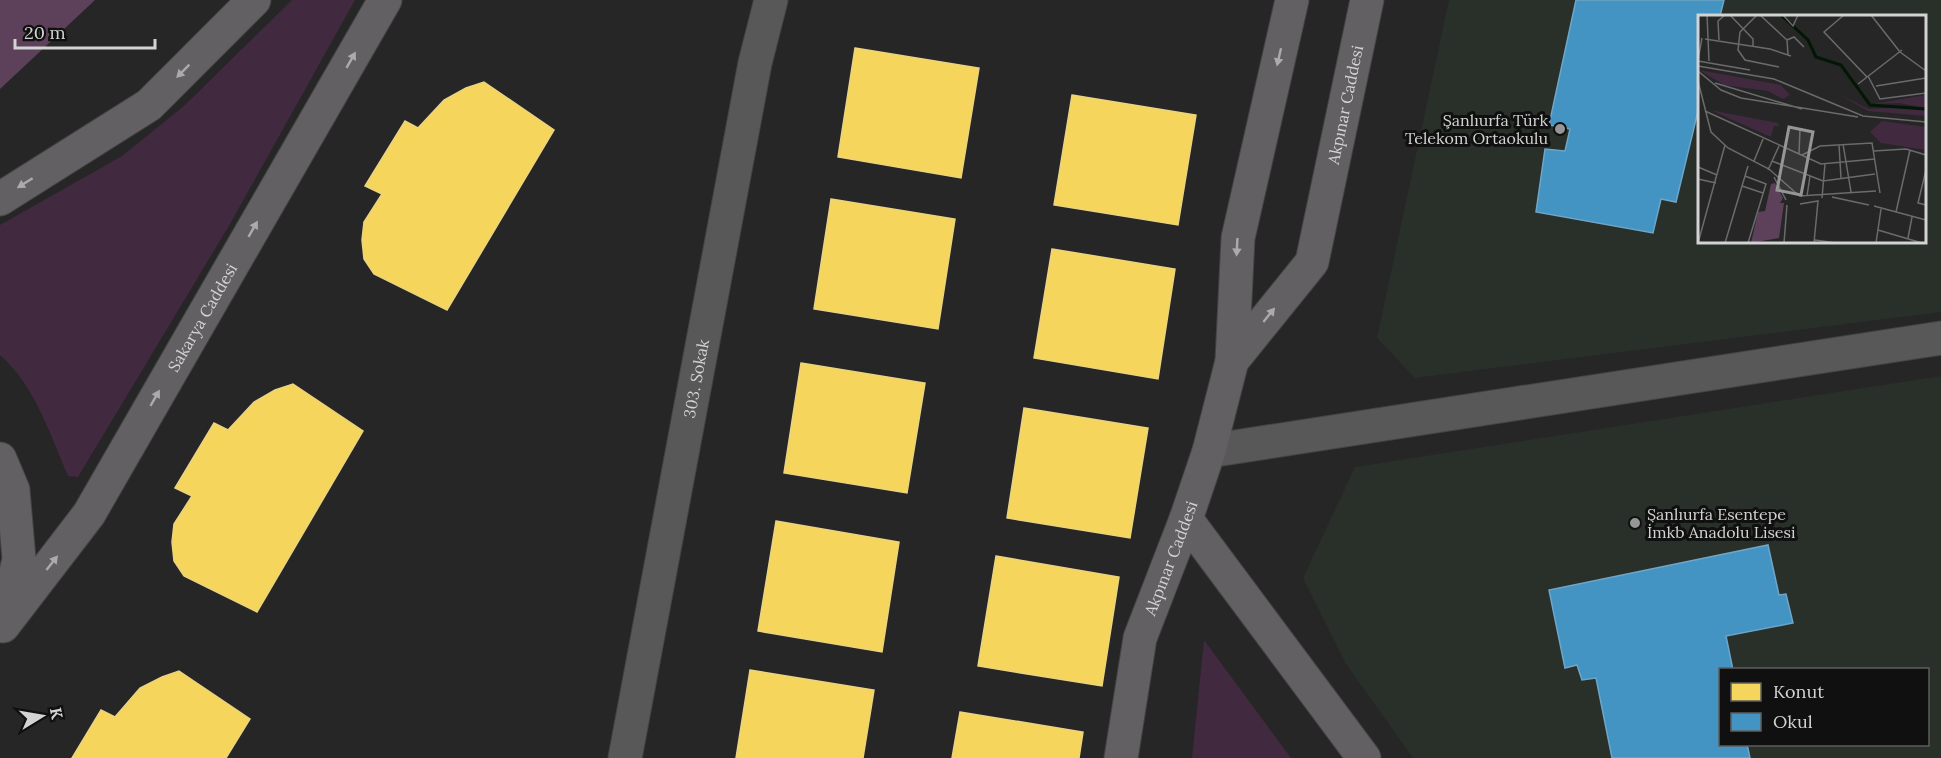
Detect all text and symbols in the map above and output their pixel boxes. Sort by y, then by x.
scale bar [15,12,154,50]
inset map [1698,15,1926,243]
text: 20 m [24,21,66,44]
street label: Akpınar Caddesi [1323,43,1367,167]
one-way arrow [1274,48,1284,66]
one-way arrow [345,52,356,68]
one-way arrow [176,64,190,78]
place label: Şanlıurfa Türk Telekom Ortaokulu [1405,110,1548,148]
marker: Şanlıurfa Türk Telekom Ortaokulu [1553,122,1567,136]
one-way arrow [17,178,33,189]
one-way arrow [248,220,258,237]
one-way arrow [1233,238,1242,257]
street label: Sakarya Caddesi [163,260,241,375]
one-way arrow [1262,307,1275,323]
street label: 303. Sokak [679,337,713,420]
one-way arrow [150,390,161,406]
street label: Akpınar Caddesi [1139,498,1201,619]
place label: Şanlıurfa Esentepe İmkb Anadolu Lisesi [1647,504,1795,542]
marker: Şanlıurfa Esentepe İmkb Anadolu Lisesi [1628,516,1642,530]
one-way arrow [45,555,57,570]
legend [1719,668,1929,746]
text: Konut [1773,680,1824,703]
north arrow [12,686,72,746]
text: K [46,706,68,721]
text: Okul [1773,710,1813,733]

